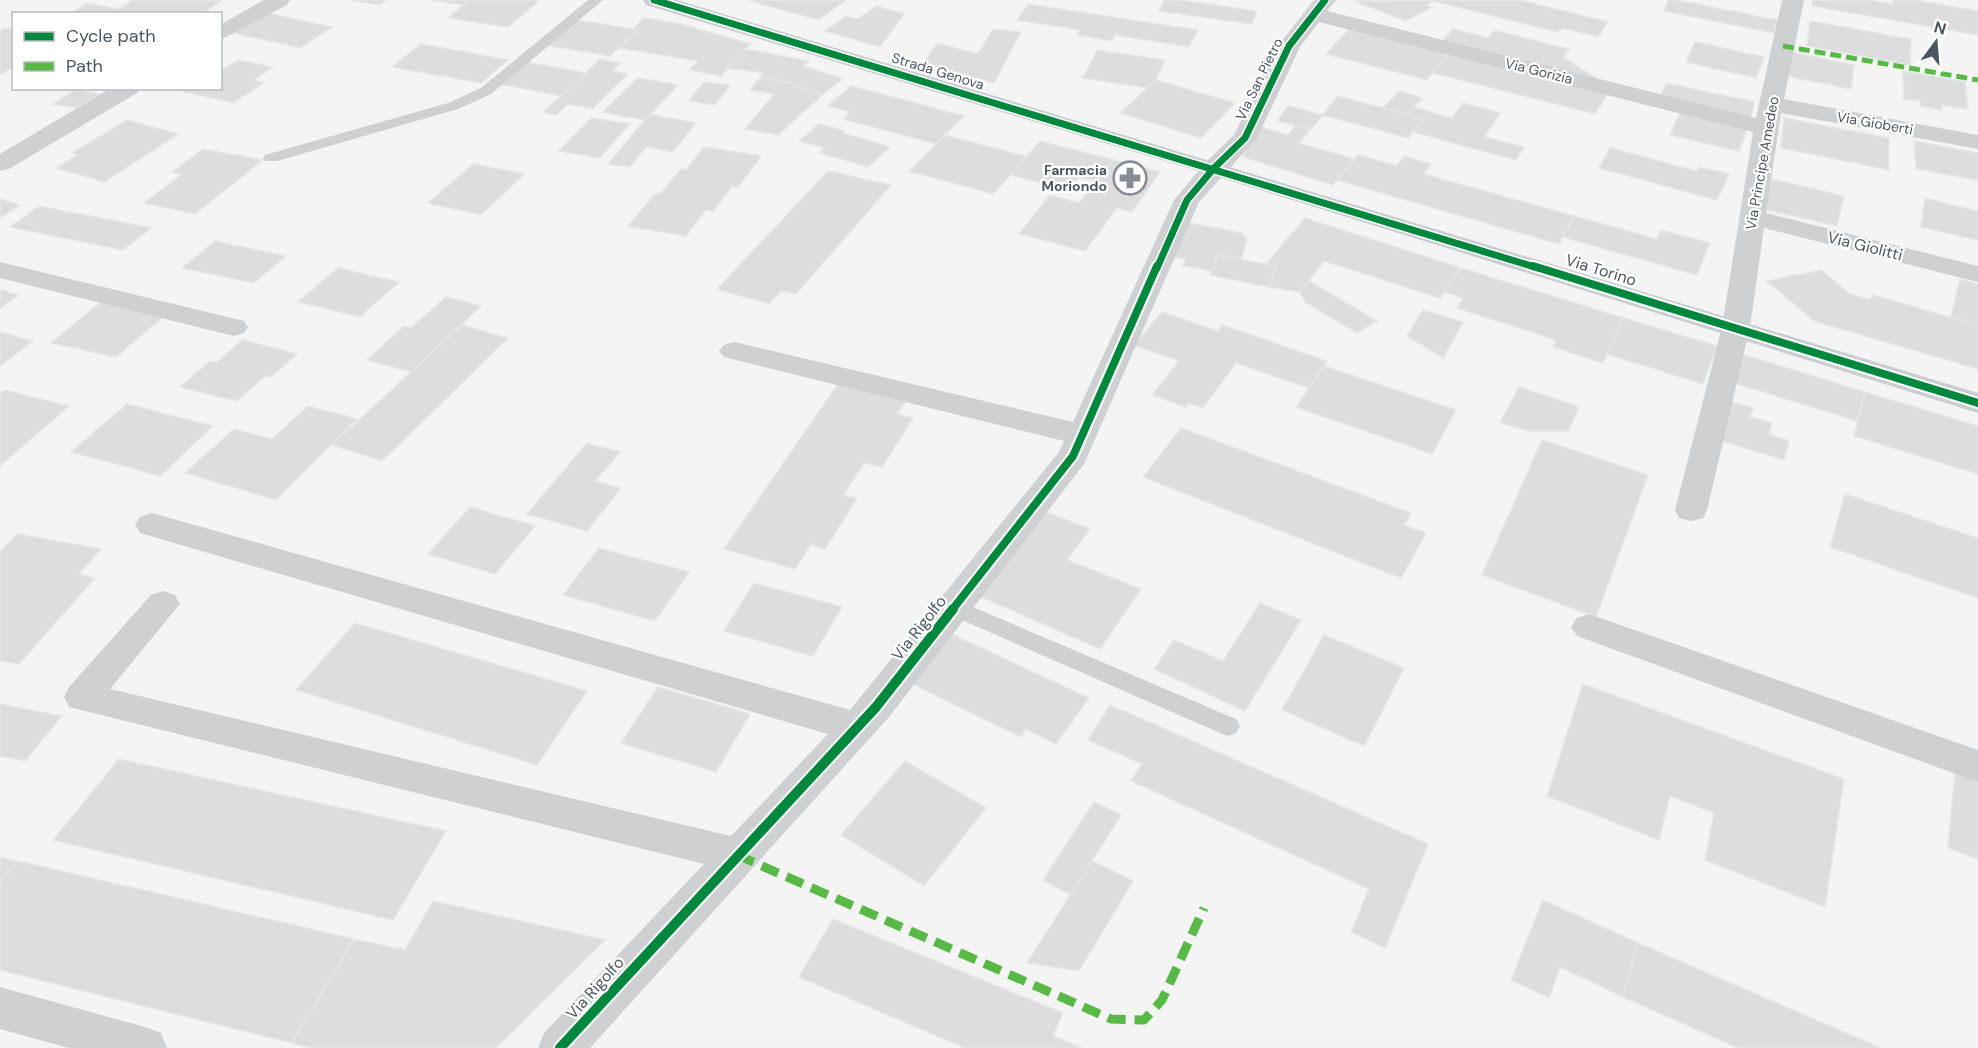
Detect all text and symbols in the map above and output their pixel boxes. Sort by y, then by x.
legend [12,12,222,90]
north arrow [1906,12,1966,72]
text: N [1931,16,1949,40]
text: Cycle path [66,24,156,48]
street label: Via San Pietro [1231,35,1287,123]
street label: Strada Genova [890,48,986,94]
text: Path [66,54,103,78]
street label: Via Gorizia [1503,54,1575,88]
street label: Via Principe Amedeo [1741,95,1783,231]
street label: Via Gioberti [1835,107,1915,139]
pharmacy icon: Farmacia Moriondo [1112,160,1148,196]
place label: Farmacia Moriondo [1042,161,1107,195]
street label: Via Giolitti [1825,227,1905,265]
street label: Via Torino [1563,249,1639,291]
street label: Via Rigolfo [887,591,951,665]
street label: Via Rigolfo [561,952,629,1024]

